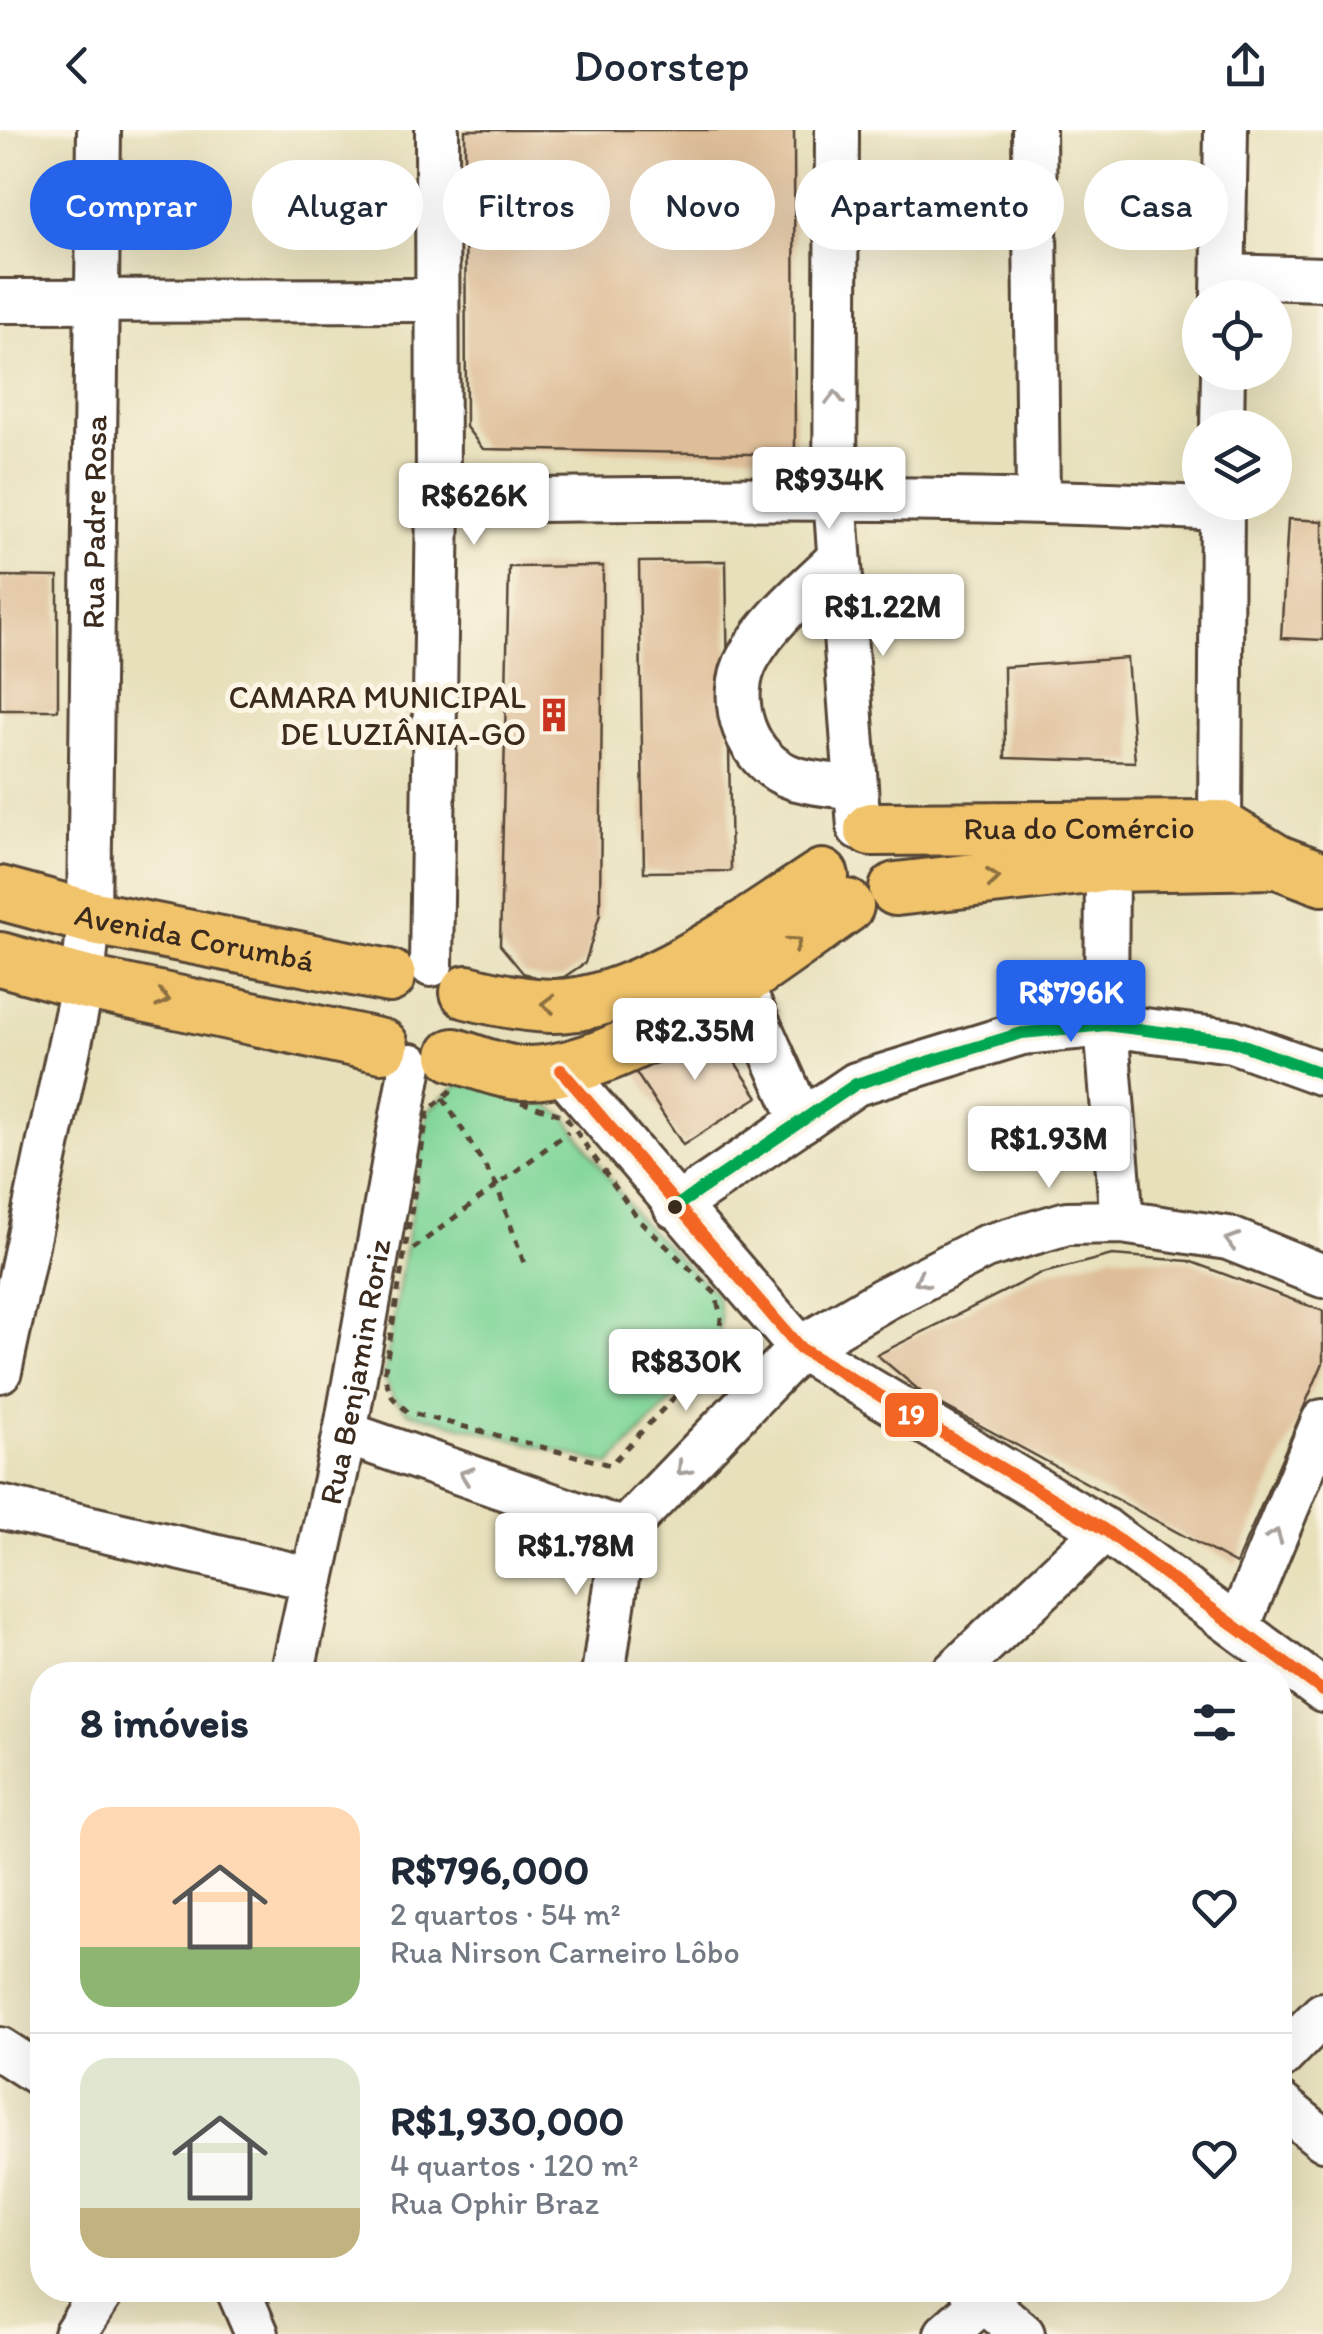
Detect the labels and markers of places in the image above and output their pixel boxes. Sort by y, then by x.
pin: R$934K [748,447,910,532]
pin: R$626K [393,463,555,548]
pin: R$1.22M [791,574,975,659]
place label: CAMARA MUNICIPAL DE LUZIÂNIA-GO [229,678,526,753]
building icon: CAMARA MUNICIPAL DE LUZIÂNIA-GO [535,696,573,734]
pin: R$796K [990,960,1152,1045]
pin: R$2.35M [603,998,787,1083]
pin: R$1.93M [957,1106,1141,1191]
unlabelled marker [665,1197,685,1217]
pin: R$830K [605,1329,767,1414]
pin: R$1.78M [484,1513,668,1598]

